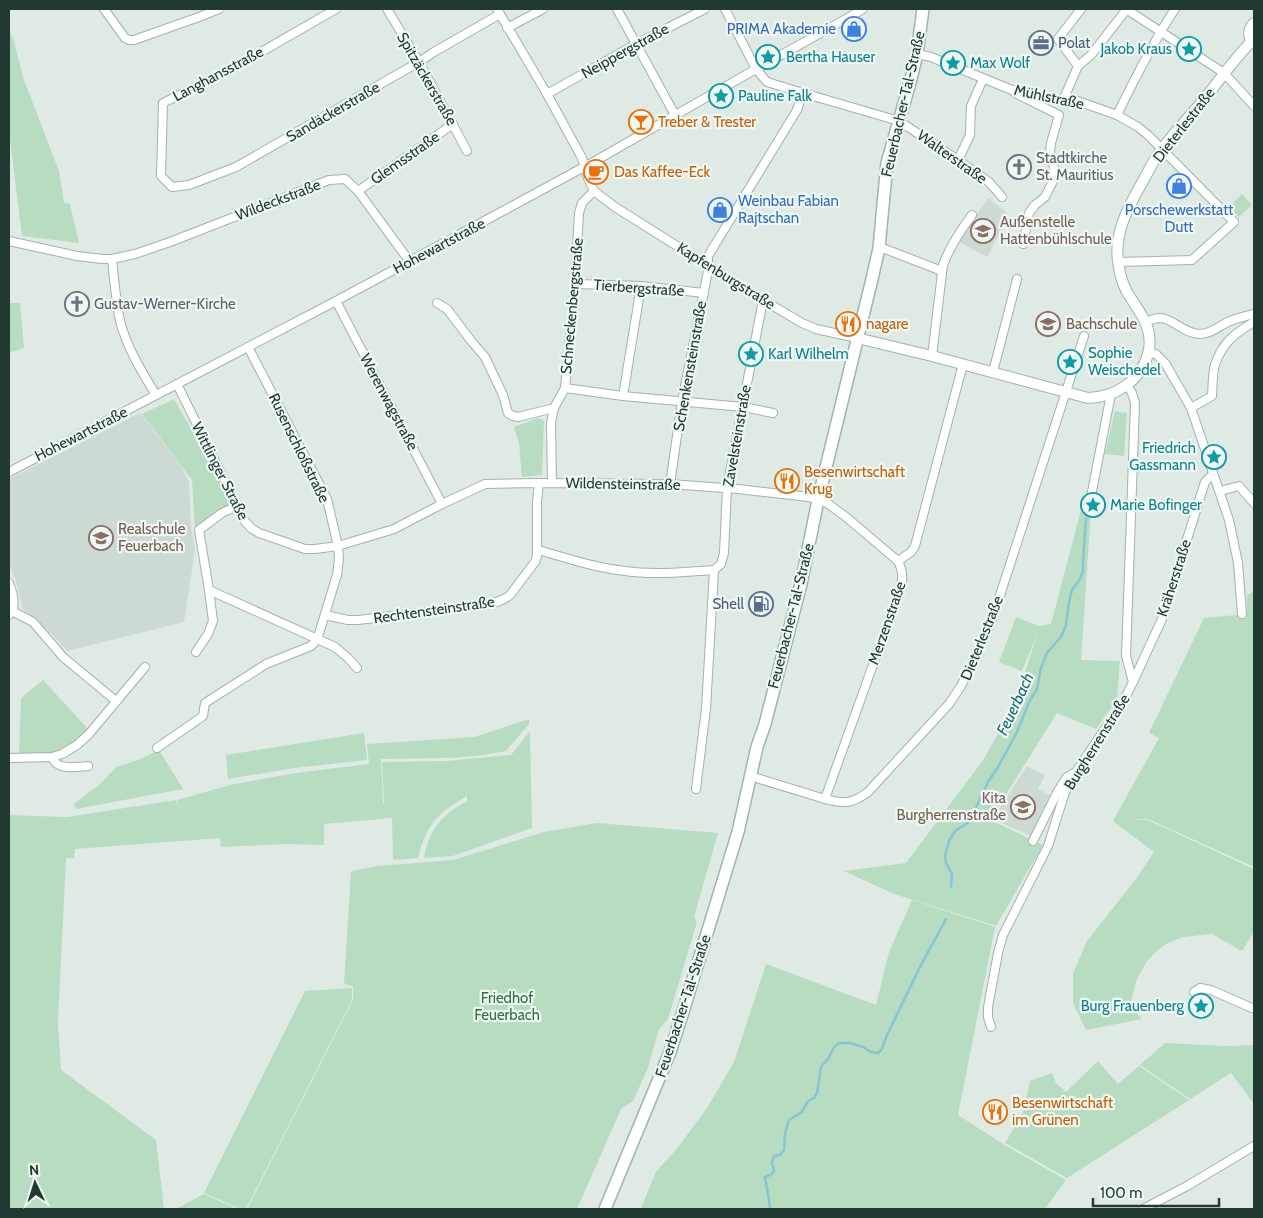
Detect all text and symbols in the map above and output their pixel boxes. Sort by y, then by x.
shop icon: PRIMA Akademie [841,16,867,42]
street label: Neippergstraße [578,19,672,82]
place label: PRIMA Akademie [727,20,836,38]
street label: Spitzäckerstraße [393,29,461,129]
street label: Feuerbacher-Tal-Straße [877,29,929,179]
office icon: Polat [1028,30,1054,56]
place label: Polat [1058,34,1090,52]
place icon: Jakob Kraus [1176,36,1202,62]
place label: Jakob Kraus [1099,40,1172,58]
street label: Langhansstraße [170,42,267,105]
place icon: Bertha Hauser [755,44,781,70]
place label: Bertha Hauser [786,48,876,66]
place icon: Max Wolf [940,50,966,76]
place label: Max Wolf [970,54,1030,72]
street label: Sandäckerstraße [283,78,383,146]
street label: Mühlstraße [1012,81,1086,113]
place icon: Pauline Falk [708,83,734,109]
street label: Dieterlestraße [1149,84,1219,166]
place label: Pauline Falk [738,87,812,105]
bar icon: Treber & Trester [628,109,654,135]
place label: Treber & Trester [658,113,756,131]
street label: Walterstraße [914,126,991,188]
street label: Glemsstraße [367,128,443,188]
place label: Stadtkirche St. Mauritius [1036,149,1113,184]
church icon: Stadtkirche St. Mauritius [1006,154,1032,180]
cafe icon: Das Kaffee-Eck [583,159,609,185]
place label: Das Kaffee-Eck [614,163,711,181]
shop icon: Porschewerkstatt Dutt [1166,173,1192,199]
street label: Wildeckstraße [233,175,323,224]
place label: Weinbau Fabian Rajtschan [738,192,839,227]
shop icon: Weinbau Fabian Rajtschan [707,197,733,223]
place label: Porschewerkstatt Dutt [1125,201,1233,236]
place label: Außenstelle Hattenbühlschule [1000,213,1112,248]
street label: Hohewartstraße [390,214,488,278]
school or university icon: Außenstelle Hattenbühlschule [970,218,996,244]
street label: Schneckenbergstraße [557,237,587,375]
street label: Kapfenburgstraße [674,239,779,314]
street label: Tierbergstraße [593,276,685,300]
church icon: Gustav-Werner-Kirche [64,291,90,317]
place label: Gustav-Werner-Kirche [94,295,236,313]
street label: Schenkensteinstraße [670,299,710,433]
restaurant icon: nagare [835,311,861,337]
school or university icon: Bachschule [1035,311,1061,337]
place label: nagare [866,315,909,333]
place label: Bachschule [1066,315,1138,333]
place icon: Karl Wilhelm [738,341,764,367]
place label: Sophie Weischedel [1088,344,1161,379]
place label: Karl Wilhelm [768,345,849,363]
place icon: Sophie Weischedel [1057,349,1083,375]
street label: Werenwagstraße [356,351,422,454]
street label: Zavelsteinstraße [719,383,755,488]
street label: Rusenschloßstraße [265,390,333,506]
street label: Hohewartstraße [32,403,131,465]
street label: Wittlinger Straße [188,419,253,523]
place label: Friedrich Gassmann [1129,439,1196,474]
place icon: Friedrich Gassmann [1201,444,1227,470]
place label: Besenwirtschaft Krug [804,463,905,498]
restaurant icon: Besenwirtschaft Krug [774,468,800,494]
street label: Wildensteinstraße [565,474,681,494]
place icon: Marie Bofinger [1080,492,1106,518]
place label: Marie Bofinger [1110,496,1202,514]
place label: Realschule Feuerbach [118,520,186,555]
school or university icon: Realschule Feuerbach [88,525,114,551]
street label: Kräherstraße [1153,537,1195,619]
street label: Feuerbacher-Tal-Straße [764,541,818,691]
street label: Merzenstraße [864,579,910,667]
fuel station icon: Shell [748,591,774,617]
street label: Rechtensteinstraße [372,593,496,627]
street label: Dieterlestraße [957,593,1007,683]
place label: Shell [712,595,744,613]
water label: Feuerbach [992,670,1038,738]
street label: Burgherrenstraße [1060,691,1134,793]
place label: Kita Burgherrenstraße [897,789,1007,824]
school or university icon: Kita Burgherrenstraße [1010,794,1036,820]
street label: Feuerbacher-Tal-Straße [651,932,715,1080]
park label: Friedhof Feuerbach [474,989,540,1024]
place icon: Burg Frauenberg [1188,993,1214,1019]
place label: Burg Frauenberg [1081,997,1185,1015]
place label: Besenwirtschaft im Grünen [1012,1094,1113,1129]
restaurant icon: Besenwirtschaft im Grünen [982,1099,1008,1125]
north arrow [10,1158,60,1208]
text: N [29,1161,40,1179]
scale bar [1093,1176,1219,1208]
text: 100 m [1100,1184,1142,1202]

